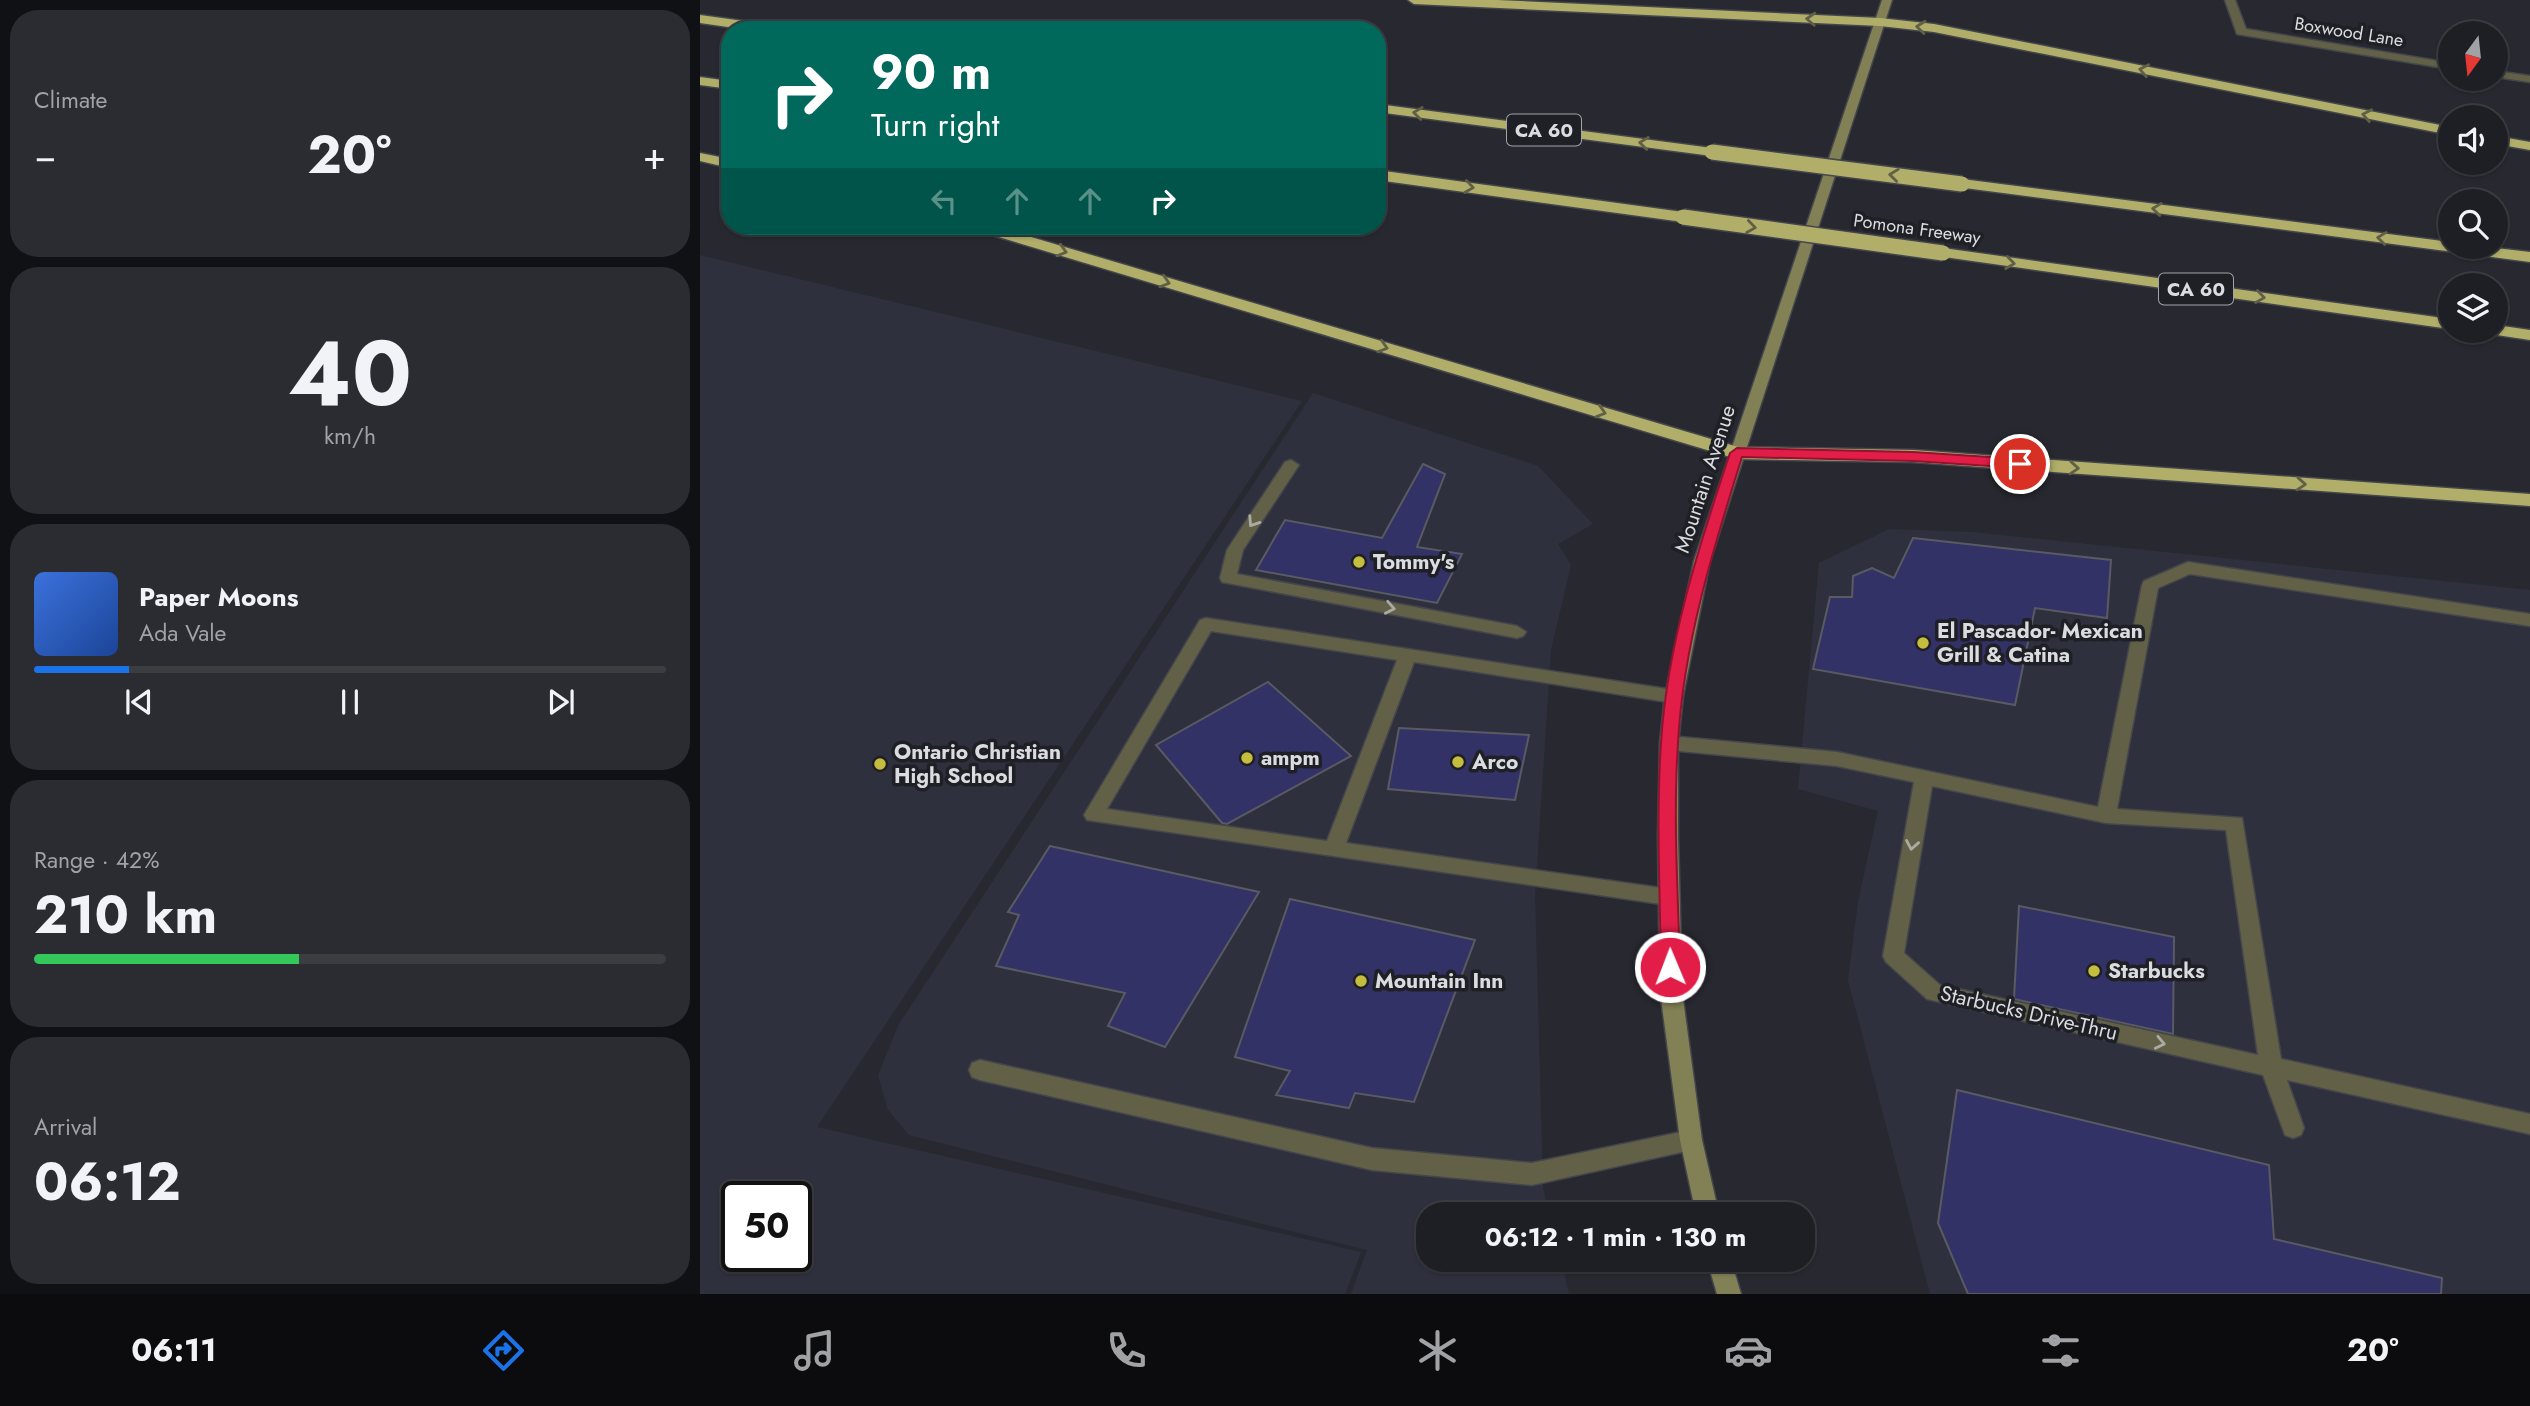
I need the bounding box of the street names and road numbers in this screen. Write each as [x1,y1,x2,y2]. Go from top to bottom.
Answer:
street label: Boxwood Lane [2293,11,2405,53]
road number: CA 60 [1507,114,1581,146]
street label: Pomona Freeway [1852,207,1982,251]
road number: CA 60 [2159,274,2233,304]
street label: Mountain Avenue [1667,401,1743,557]
street label: Starbucks Drive-Thru [1937,978,2121,1048]

